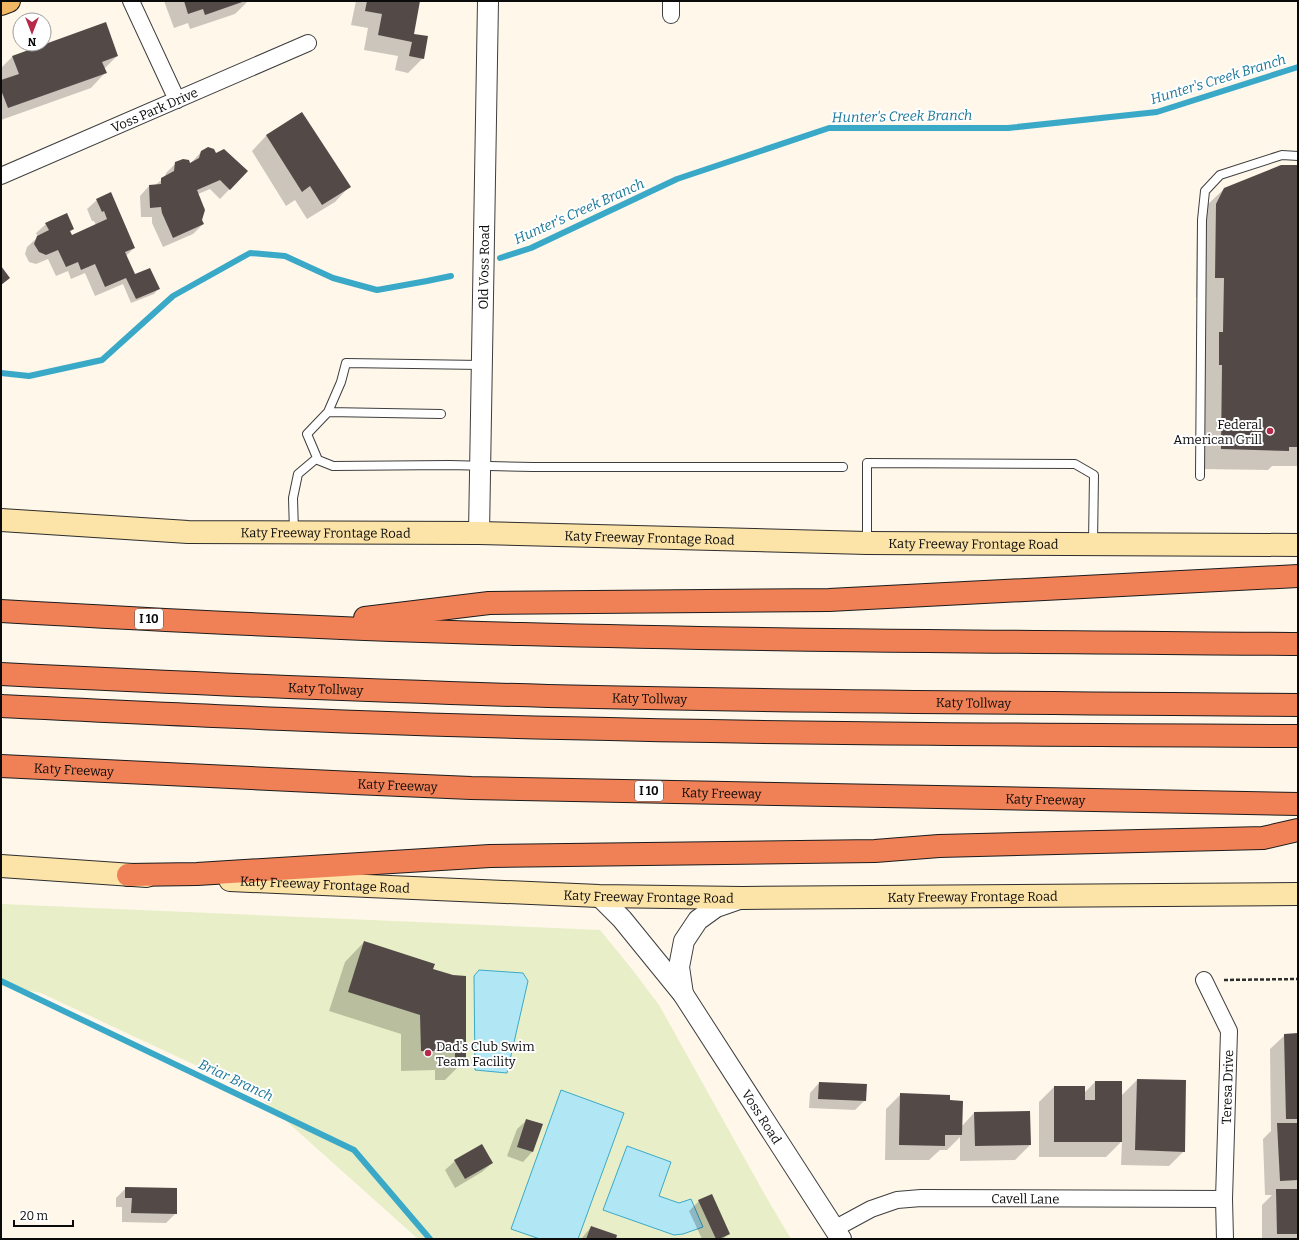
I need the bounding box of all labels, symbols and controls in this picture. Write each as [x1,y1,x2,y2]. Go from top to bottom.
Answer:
north arrow [12,12,52,52]
text: N [27,35,36,48]
water label: Hunter's Creek Branch [1148,51,1288,108]
street label: Voss Park Drive [109,85,200,135]
water label: Hunter's Creek Branch [832,107,972,126]
water label: Hunter's Creek Branch [512,175,647,248]
street label: Old Voss Road [476,224,492,310]
place label: Federal American Grill [1173,417,1262,447]
marker: Federal American Grill [1265,426,1275,436]
street label: Katy Freeway Frontage Road [240,525,411,541]
street label: Katy Freeway Frontage Road [564,528,735,548]
street label: Katy Freeway Frontage Road [888,536,1059,552]
road number: I 10 [135,609,163,629]
street label: Katy Tollway [288,680,364,698]
street label: Katy Tollway [612,690,687,707]
street label: Katy Tollway [936,695,1011,711]
street label: Katy Freeway [33,761,114,779]
street label: Katy Freeway [357,776,438,795]
road number: I 10 [635,781,663,801]
street label: Katy Freeway [681,785,762,802]
street label: Katy Freeway [1005,791,1086,808]
street label: Katy Freeway Frontage Road [240,873,411,896]
street label: Katy Freeway Frontage Road [563,887,734,906]
street label: Katy Freeway Frontage Road [887,889,1058,905]
place label: Dad's Club Swim Team Facility [436,1039,535,1069]
marker: Dad's Club Swim Team Facility [423,1048,433,1058]
street label: Teresa Drive [1219,1049,1236,1125]
water label: Briar Branch [196,1056,276,1105]
street label: Voss Road [739,1087,785,1147]
street label: Cavell Lane [991,1191,1060,1206]
scale bar [14,1202,73,1228]
text: 20 m [20,1209,49,1223]

